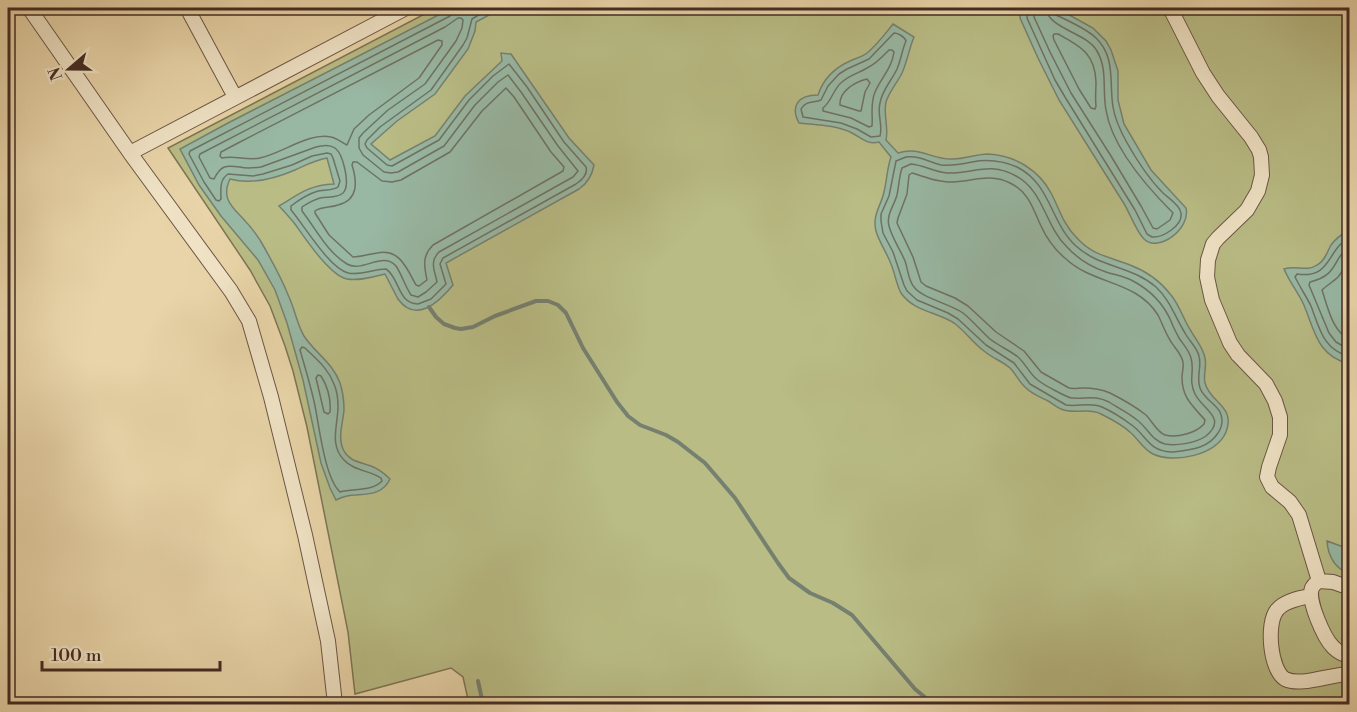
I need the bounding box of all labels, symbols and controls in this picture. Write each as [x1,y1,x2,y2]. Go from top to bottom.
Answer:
north arrow [39,39,99,99]
text: N [44,64,67,83]
scale bar [42,634,220,672]
text: 100 m [51,644,102,667]

